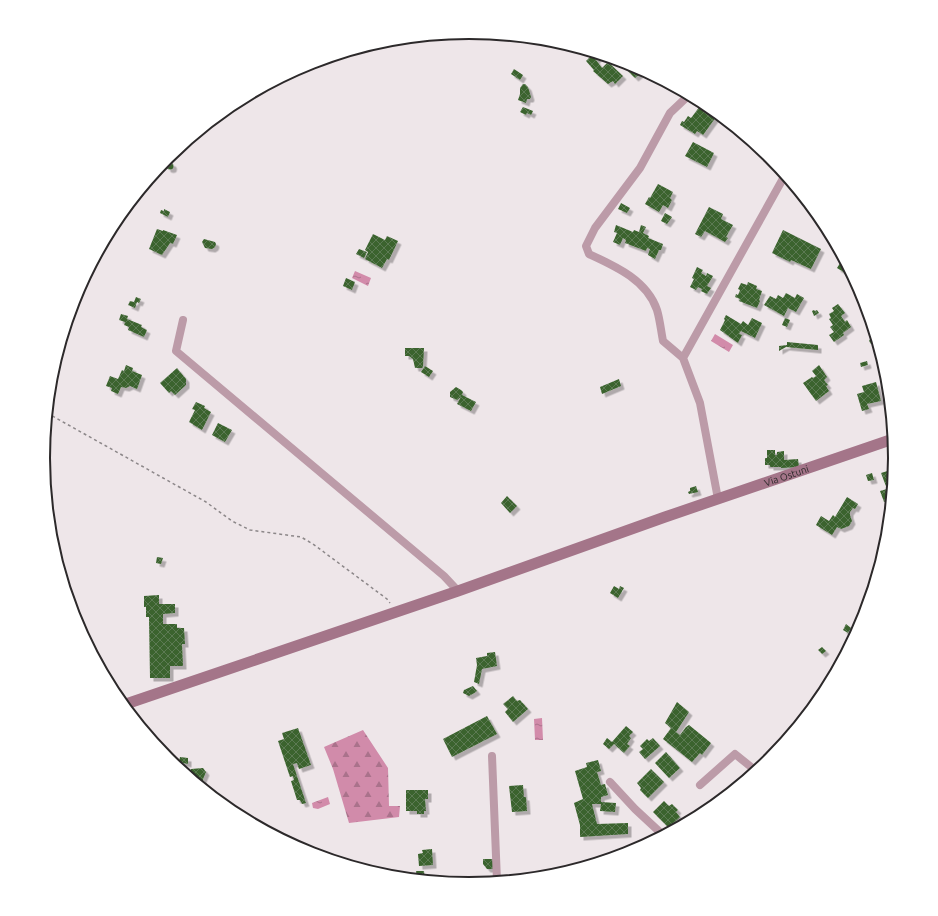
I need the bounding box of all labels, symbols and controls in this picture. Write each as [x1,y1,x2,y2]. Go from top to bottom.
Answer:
street label: Via Ostuni [763,463,810,488]

